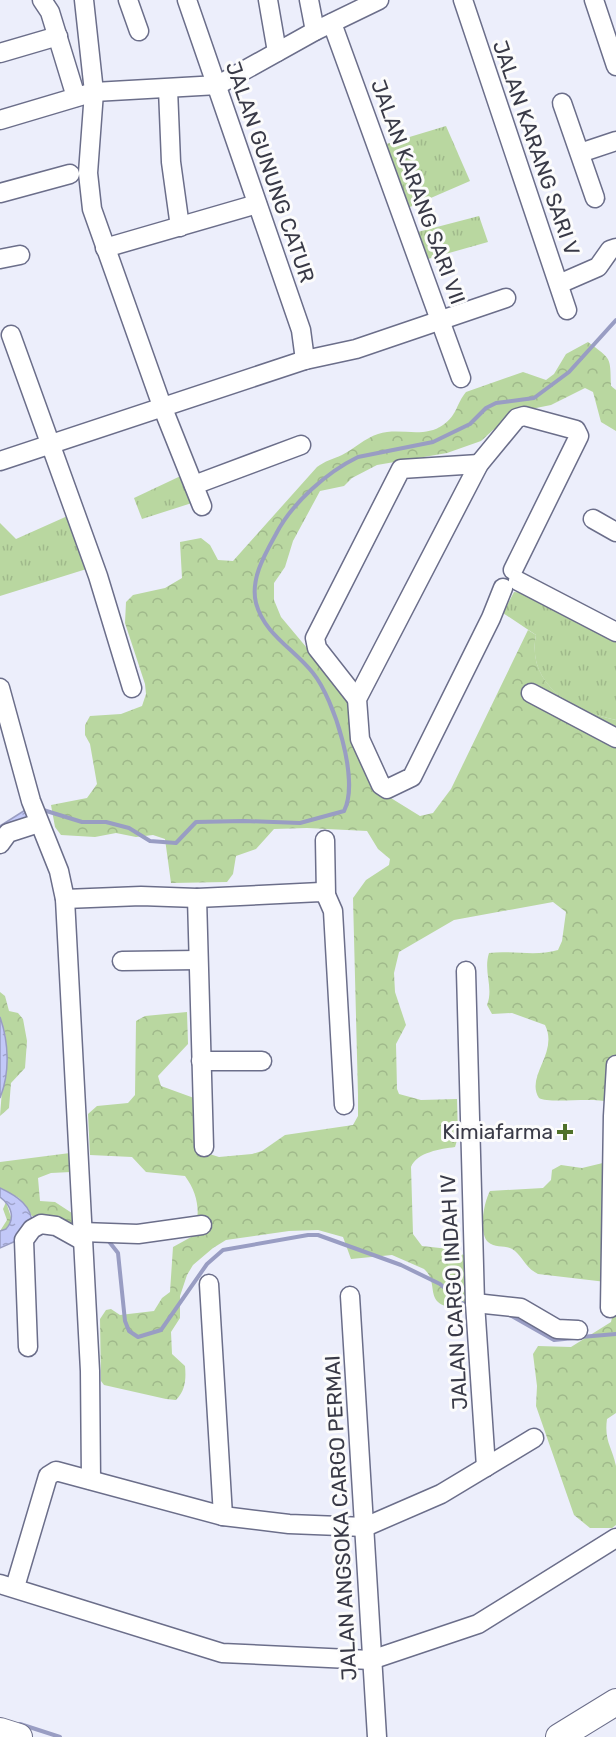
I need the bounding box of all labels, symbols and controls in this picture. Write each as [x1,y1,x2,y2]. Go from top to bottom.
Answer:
street label: JALAN KARANG SARI V [488,37,585,259]
street label: JALAN GUNUNG CATUR [221,58,320,286]
street label: JALAN KARANG SARI VII [366,76,471,308]
place label: Kimiafarma [442,1119,553,1144]
marker: Kimiafarma [558,1125,572,1139]
street label: JALAN CARGO INDAH IV [435,1173,472,1411]
street label: JALAN ANGSOKA CARGO PERMAI [320,1355,362,1681]

